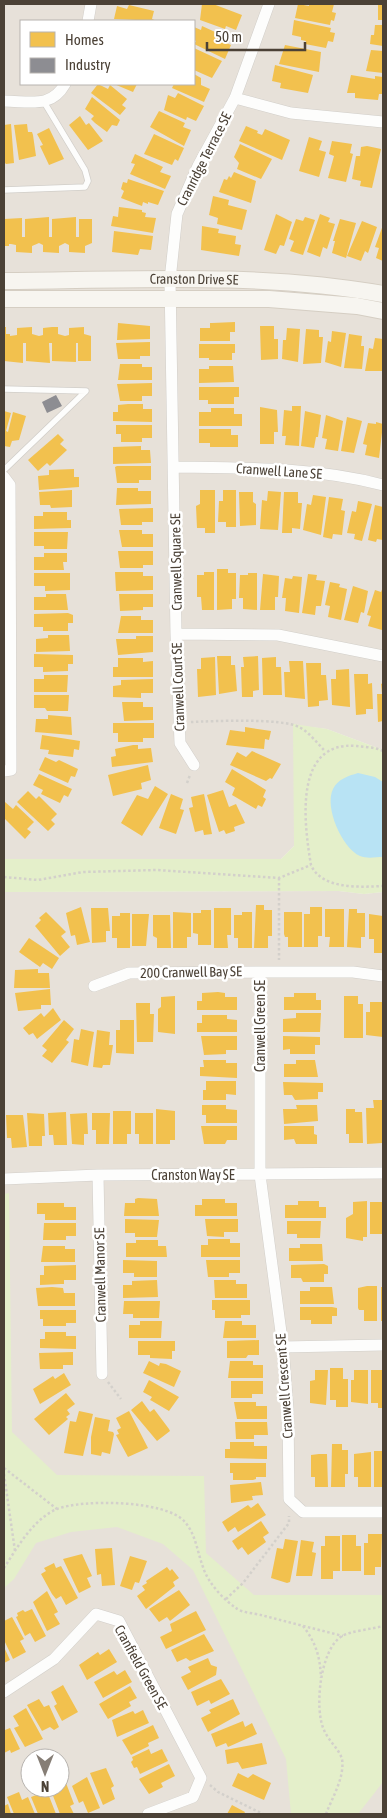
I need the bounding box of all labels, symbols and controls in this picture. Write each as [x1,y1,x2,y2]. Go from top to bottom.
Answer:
legend [20,20,195,85]
scale bar [207,20,304,52]
text: 50 m [215,28,242,45]
text: Homes [65,31,104,48]
text: Industry [65,56,111,73]
street label: Cranridge Terrace SE [174,109,235,208]
street label: Cranston Drive SE [150,271,239,288]
street label: Cranwell Lane SE [235,460,323,482]
street label: Cranwell Square SE [167,513,185,611]
street label: Cranwell Court SE [168,642,188,732]
street label: 200 Cranwell Bay SE [140,963,242,981]
street label: Cranwell Green SE [252,980,268,1072]
street label: Cranston Way SE [151,1167,235,1183]
street label: Cranwell Manor SE [91,1228,109,1322]
street label: Cranwell Crescent SE [272,1333,296,1439]
street label: Cranfield Green SE [111,1622,171,1712]
north arrow [20,1748,70,1798]
text: N [41,1778,49,1794]

